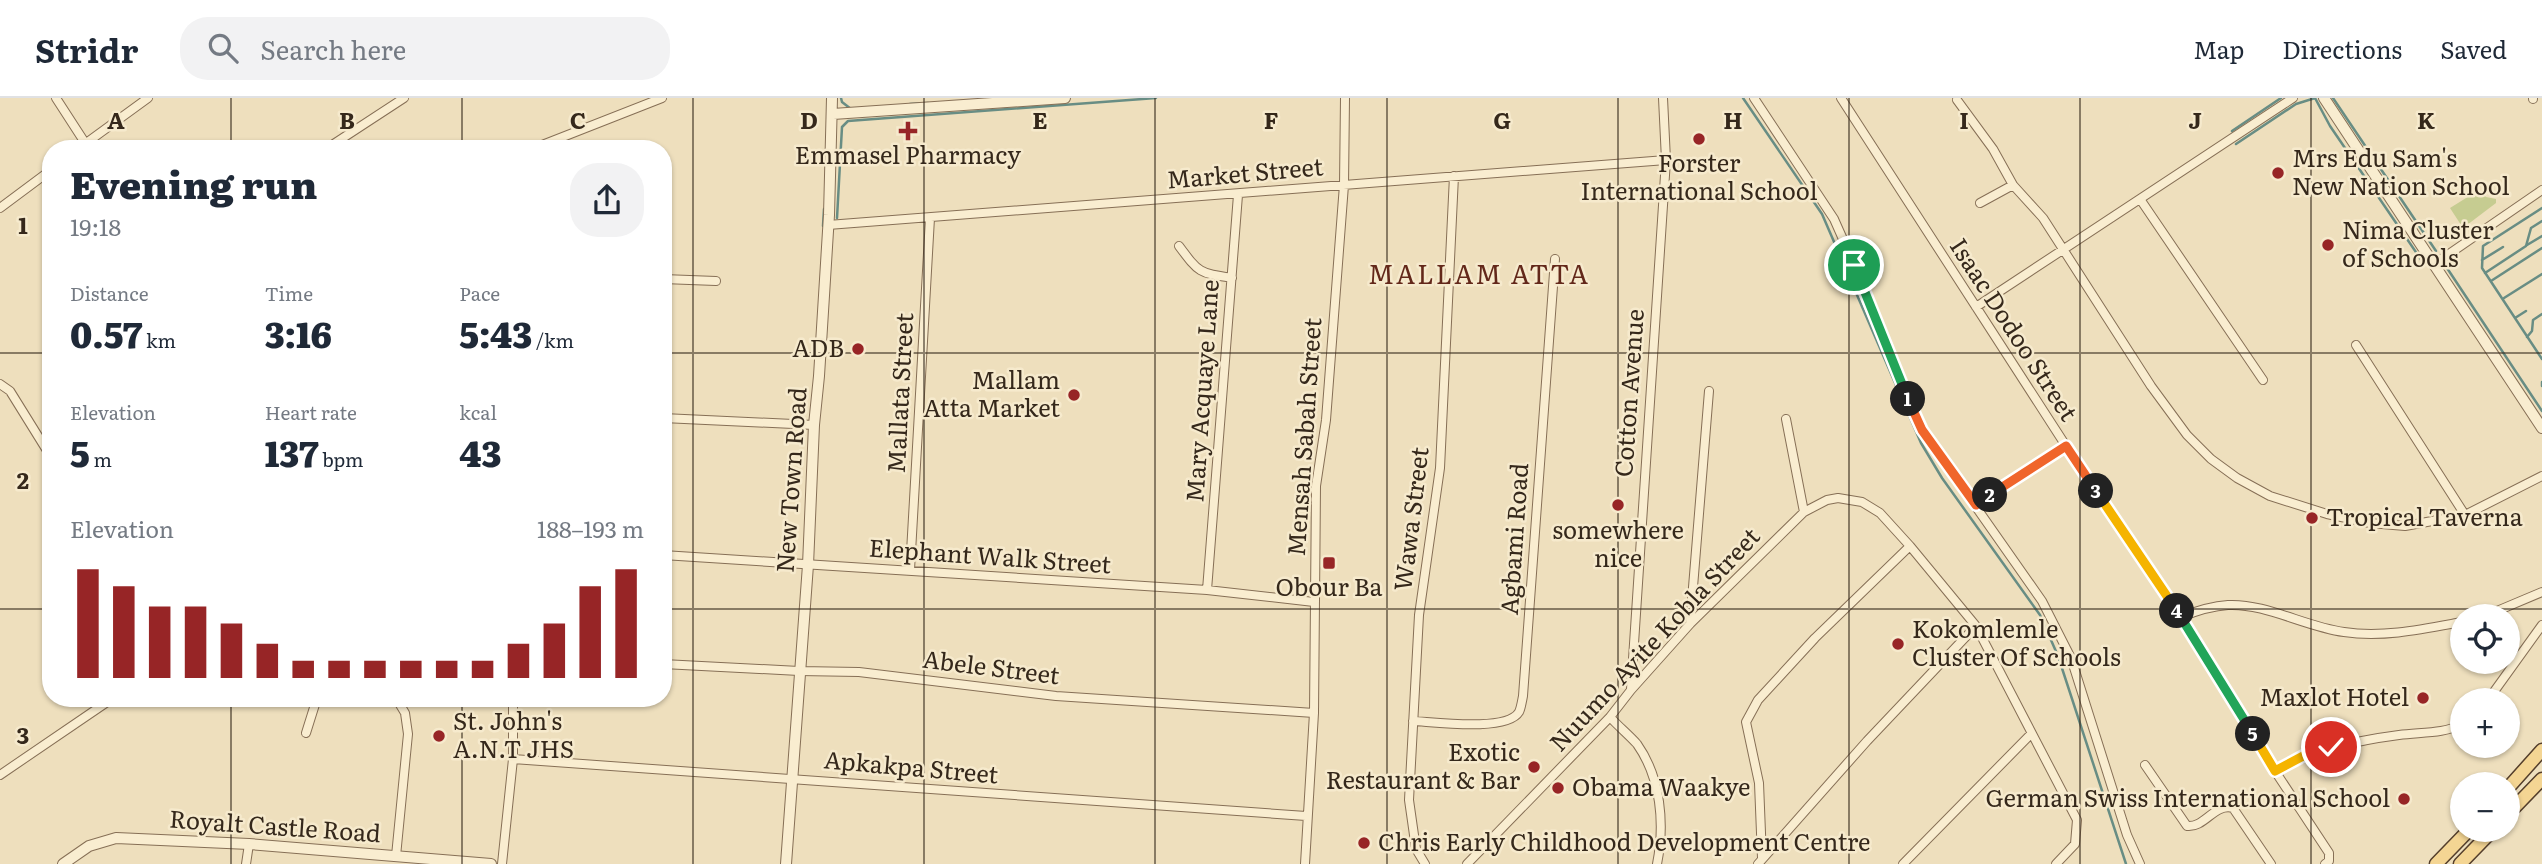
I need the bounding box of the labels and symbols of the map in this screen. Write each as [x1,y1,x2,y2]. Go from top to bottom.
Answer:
text: A [107,102,125,136]
text: B [339,102,355,136]
text: C [570,102,586,136]
text: D [800,102,818,136]
text: E [1032,102,1048,136]
text: F [1264,102,1279,136]
text: G [1493,102,1511,136]
text: H [1723,102,1743,136]
text: I [1959,102,1969,136]
text: J [2188,102,2202,136]
text: K [2417,102,2435,136]
marker: Emmasel Pharmacy [900,123,916,139]
marker: Forster International School [1691,131,1707,147]
place label: Emmasel Pharmacy [795,136,1021,171]
place label: Mrs Edu Sam's New Nation School [2292,139,2509,202]
place label: Forster International School [1580,144,1818,207]
street label: Market Street [1165,147,1325,196]
marker: Mrs Edu Sam's New Nation School [2270,165,2286,181]
text: 1 [18,207,28,241]
place label: Nima Cluster of Schools [2342,211,2494,274]
street label: Isaac Dodoo Street [1943,230,2088,427]
pin [1824,235,1884,295]
marker: Nima Cluster of Schools [2320,237,2336,253]
district label: MALLAM ATTA [1368,253,1590,292]
street label: Mary Acquaye Lane [1175,278,1226,503]
street label: Cotton Avenue [1604,308,1651,478]
street label: Mallata Street [877,311,920,474]
street label: Mensah Sabah Street [1277,316,1328,557]
place label: ADB [792,329,844,364]
marker: ADB [850,341,866,357]
place label: Mallam Atta Market [923,361,1060,424]
pin: 1 [1890,382,1926,416]
street label: New Town Road [766,386,813,574]
marker: Mallam Atta Market [1066,387,1082,403]
street label: Wawa Street [1383,444,1436,593]
street label: Agbami Road [1490,461,1535,616]
text: 2 [17,462,29,496]
pin: 3 [2078,474,2114,508]
pin: 2 [1972,478,2008,512]
marker: somewhere nice [1610,497,1626,513]
place label: Tropical Taverna [2326,498,2523,533]
marker: Tropical Taverna [2304,510,2320,526]
place label: somewhere nice [1552,511,1684,574]
street label: Nuumo Ayite Kobla Street [1540,518,1767,758]
street label: Elephant Walk Street [868,529,1113,580]
marker: Obour Ba [1321,555,1337,571]
place label: Obour Ba [1276,568,1383,603]
pin: 4 [2160,594,2194,628]
place label: Kokomlemle Cluster Of Schools [1912,610,2121,673]
marker: Kokomlemle Cluster Of Schools [1890,636,1906,652]
street label: Abele Street [921,640,1062,691]
place label: Maxlot Hotel [2260,678,2409,713]
marker: Maxlot Hotel [2415,690,2431,706]
place label: St. John's A.N.T JHS [453,702,574,765]
pin: 5 [2236,716,2270,752]
text: 3 [17,717,29,751]
pin [2301,717,2361,777]
marker: St. John's A.N.T JHS [431,728,447,744]
place label: Exotic Restaurant & Bar [1326,733,1521,796]
street label: Apkakpa Street [823,740,1000,791]
marker: Exotic Restaurant & Bar [1526,759,1542,775]
place label: Obama Waakye [1572,768,1750,803]
place label: German Swiss International School [1985,779,2390,814]
marker: Obama Waakye [1550,780,1566,796]
marker: German Swiss International School [2396,791,2412,807]
street label: Royalt Castle Road [168,800,382,849]
place label: Chris Early Childhood Development Centre [1378,823,1870,858]
marker: Chris Early Childhood Development Centre [1356,835,1372,851]

